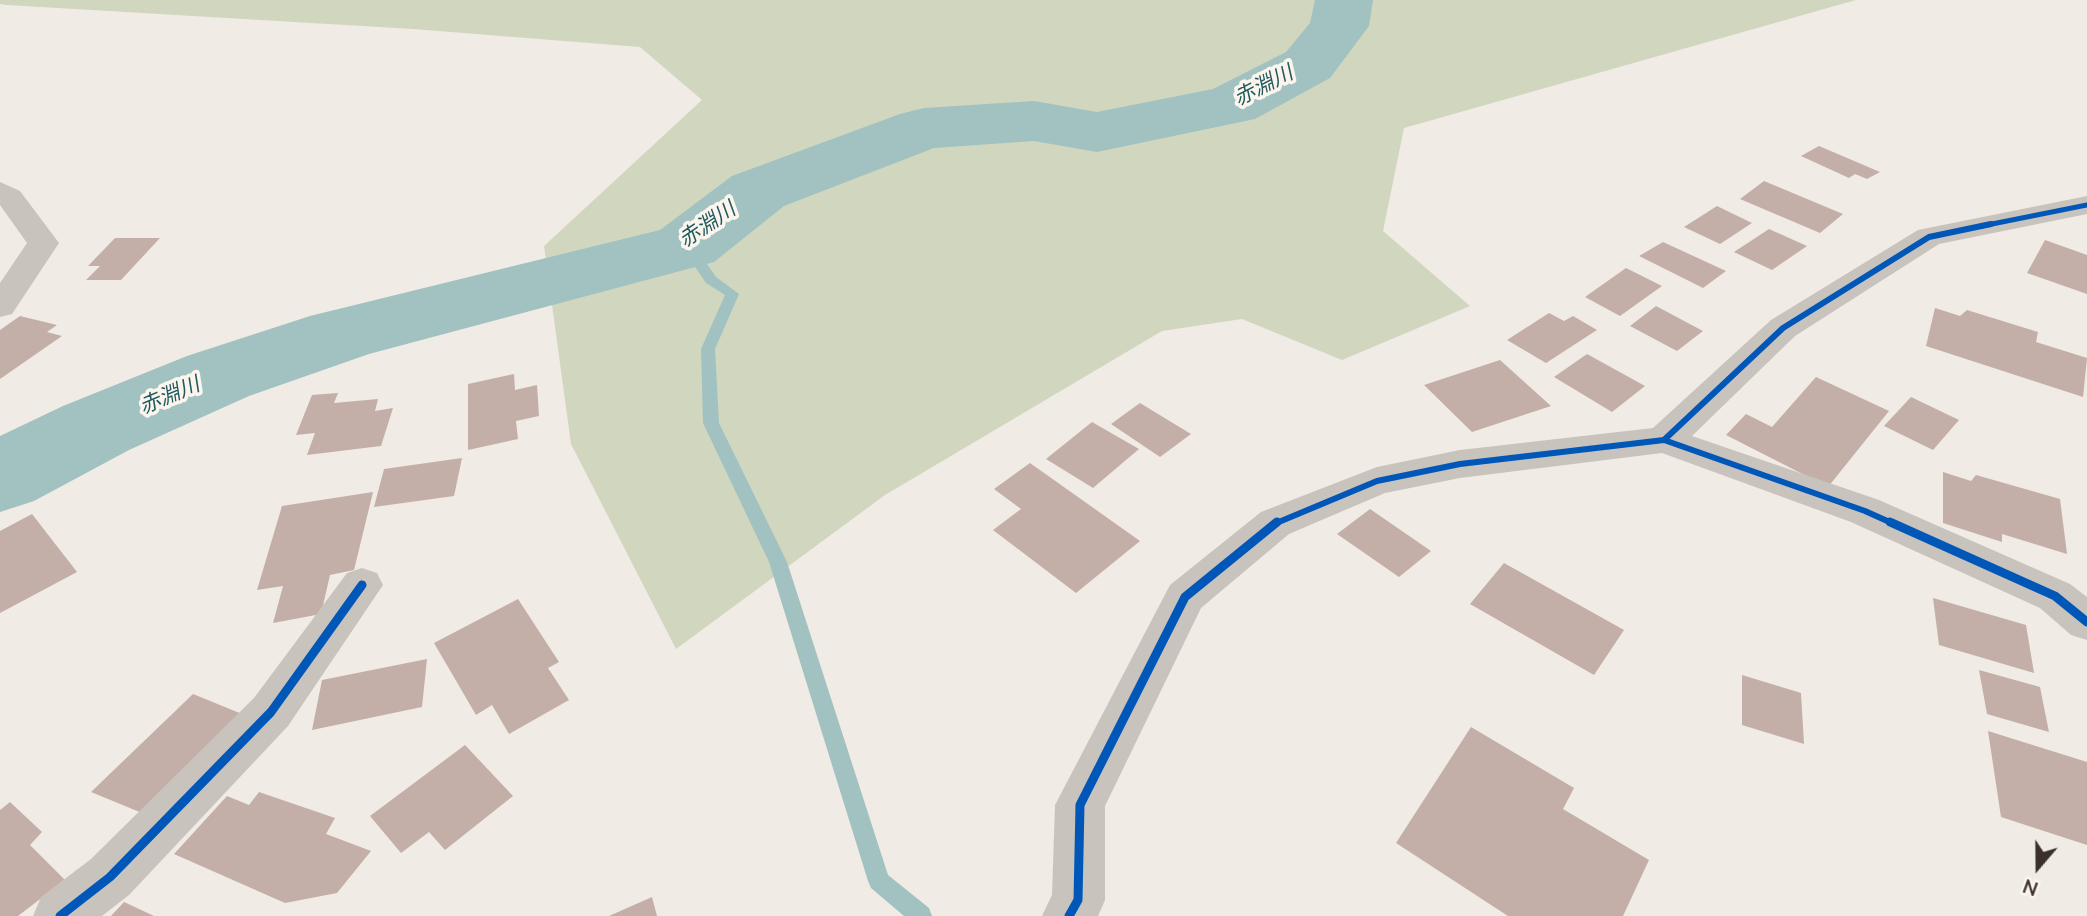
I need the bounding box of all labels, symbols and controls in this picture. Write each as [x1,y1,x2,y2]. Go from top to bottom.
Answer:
water label: 赤淵川 [1230,61,1298,113]
water label: 赤淵川 [675,198,741,254]
water label: 赤淵川 [136,373,204,421]
north arrow [2003,832,2073,902]
text: N [2020,872,2042,901]

